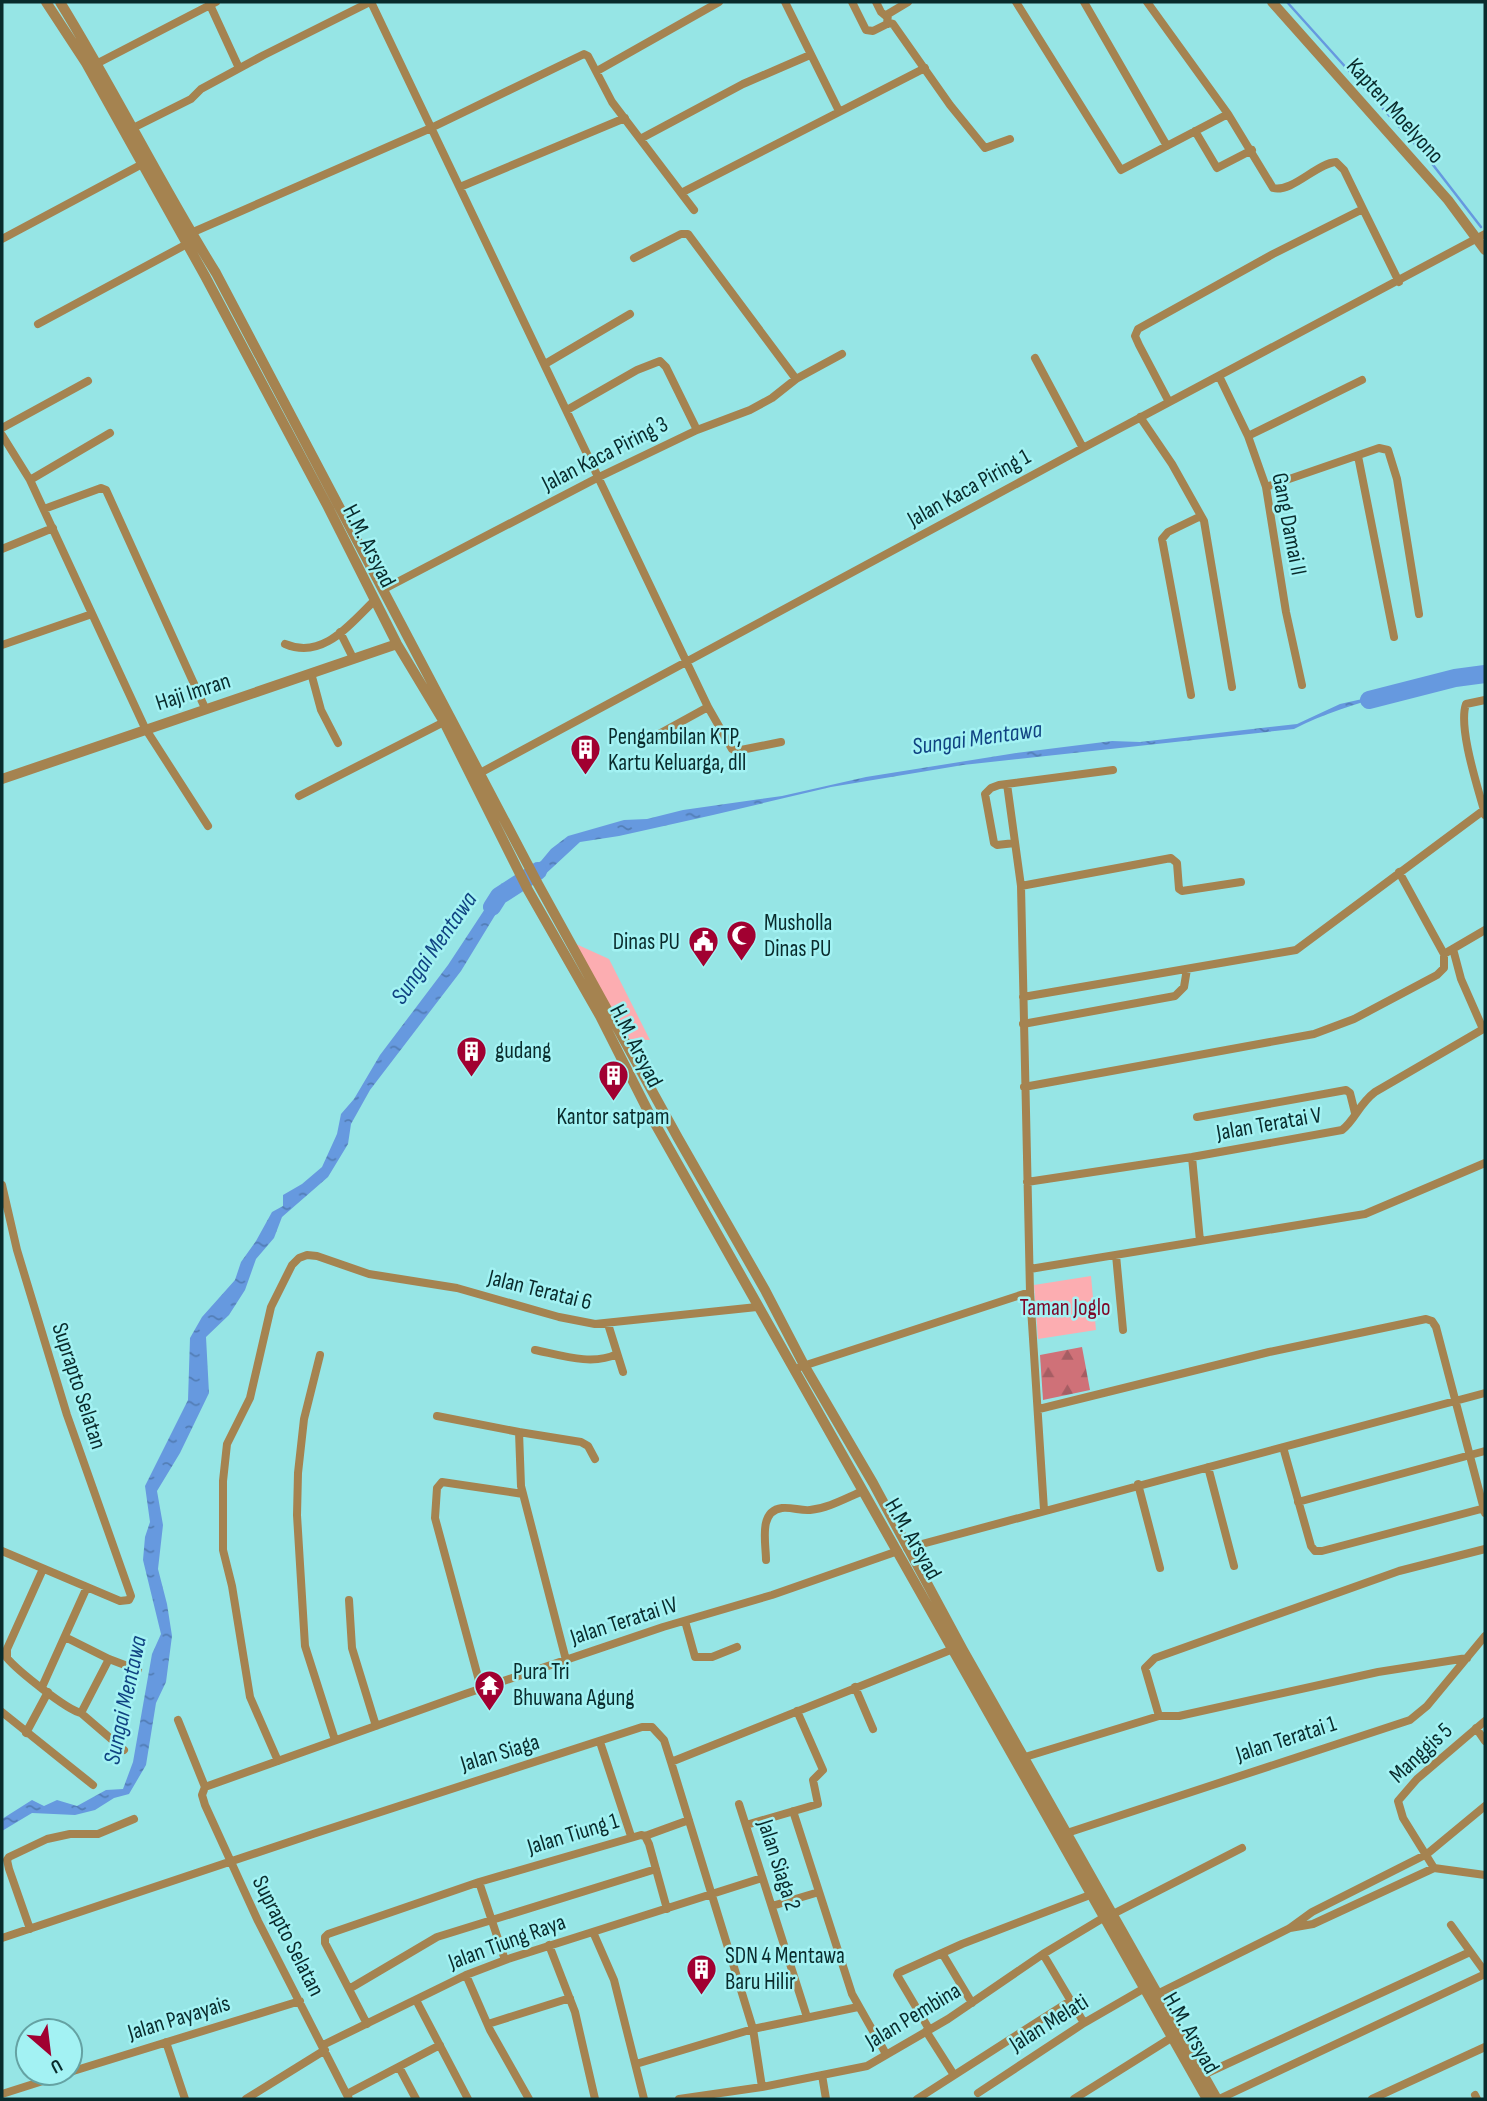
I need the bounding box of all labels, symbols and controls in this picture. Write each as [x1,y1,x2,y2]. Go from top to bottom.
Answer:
street label: Kapten Moelyono [1340,52,1450,170]
street label: Jalan Kaca Piring 3 [536,410,673,498]
street label: Jalan Kaca Piring 1 [902,443,1035,534]
street label: Gang Damai II [1265,470,1313,578]
street label: H.M. Arsyad [336,500,402,592]
street label: Haji Imran [152,667,234,717]
water label: Sungai Mentawa [910,715,1044,761]
place label: Pengambilan KTP, Kartu Keluarga, dll [608,723,746,777]
building icon: Pengambilan KTP, Kartu Keluarga, dll [568,733,602,777]
water label: Sungai Mentawa [385,886,484,1010]
place label: Musholla Dinas PU [764,909,832,963]
mosque icon: Musholla Dinas PU [724,919,758,963]
public building icon: Dinas PU [686,925,720,969]
place label: Dinas PU [613,928,680,956]
street label: H.M. Arsyad [603,1000,669,1092]
building icon: gudang [455,1034,489,1078]
place label: gudang [495,1037,551,1065]
building icon: Kantor satpam [596,1059,630,1103]
street label: Jalan Teratai V [1213,1101,1324,1147]
place label: Kantor satpam [557,1103,669,1131]
street label: Jalan Teratai 6 [484,1263,595,1316]
park label: Taman Joglo [1020,1294,1111,1322]
street label: Suprapto Selatan [45,1319,113,1453]
street label: H.M. Arsyad [879,1493,947,1585]
street label: Jalan Teratai IV [566,1590,682,1652]
water label: Sungai Mentawa [97,1633,153,1767]
place label: Pura Tri Bhuwana Agung [513,1658,635,1712]
temple icon: Pura Tri Bhuwana Agung [473,1668,507,1712]
street label: Jalan Teratai 1 [1231,1710,1340,1769]
street label: Manggis 5 [1384,1717,1458,1789]
street label: Jalan Siaga [456,1728,543,1779]
street label: Jalan Tiung 1 [523,1807,622,1861]
street label: Jalan Siaga 2 [751,1815,807,1914]
street label: Suprapto Selatan [246,1871,330,2001]
street label: Jalan Tiung Raya [444,1908,569,1976]
place label: SDN 4 Mentawa Baru Hilir [725,1942,845,1996]
building icon: SDN 4 Mentawa Baru Hilir [685,1952,719,1996]
street label: Jalan Pembina [859,1977,966,2056]
street label: H.M. Arsyad [1157,1987,1225,2079]
street label: Jalan Melati [1004,1988,1094,2059]
street label: Jalan Payayais [124,1989,234,2047]
north arrow [14,2017,84,2087]
text: U [47,2053,66,2078]

